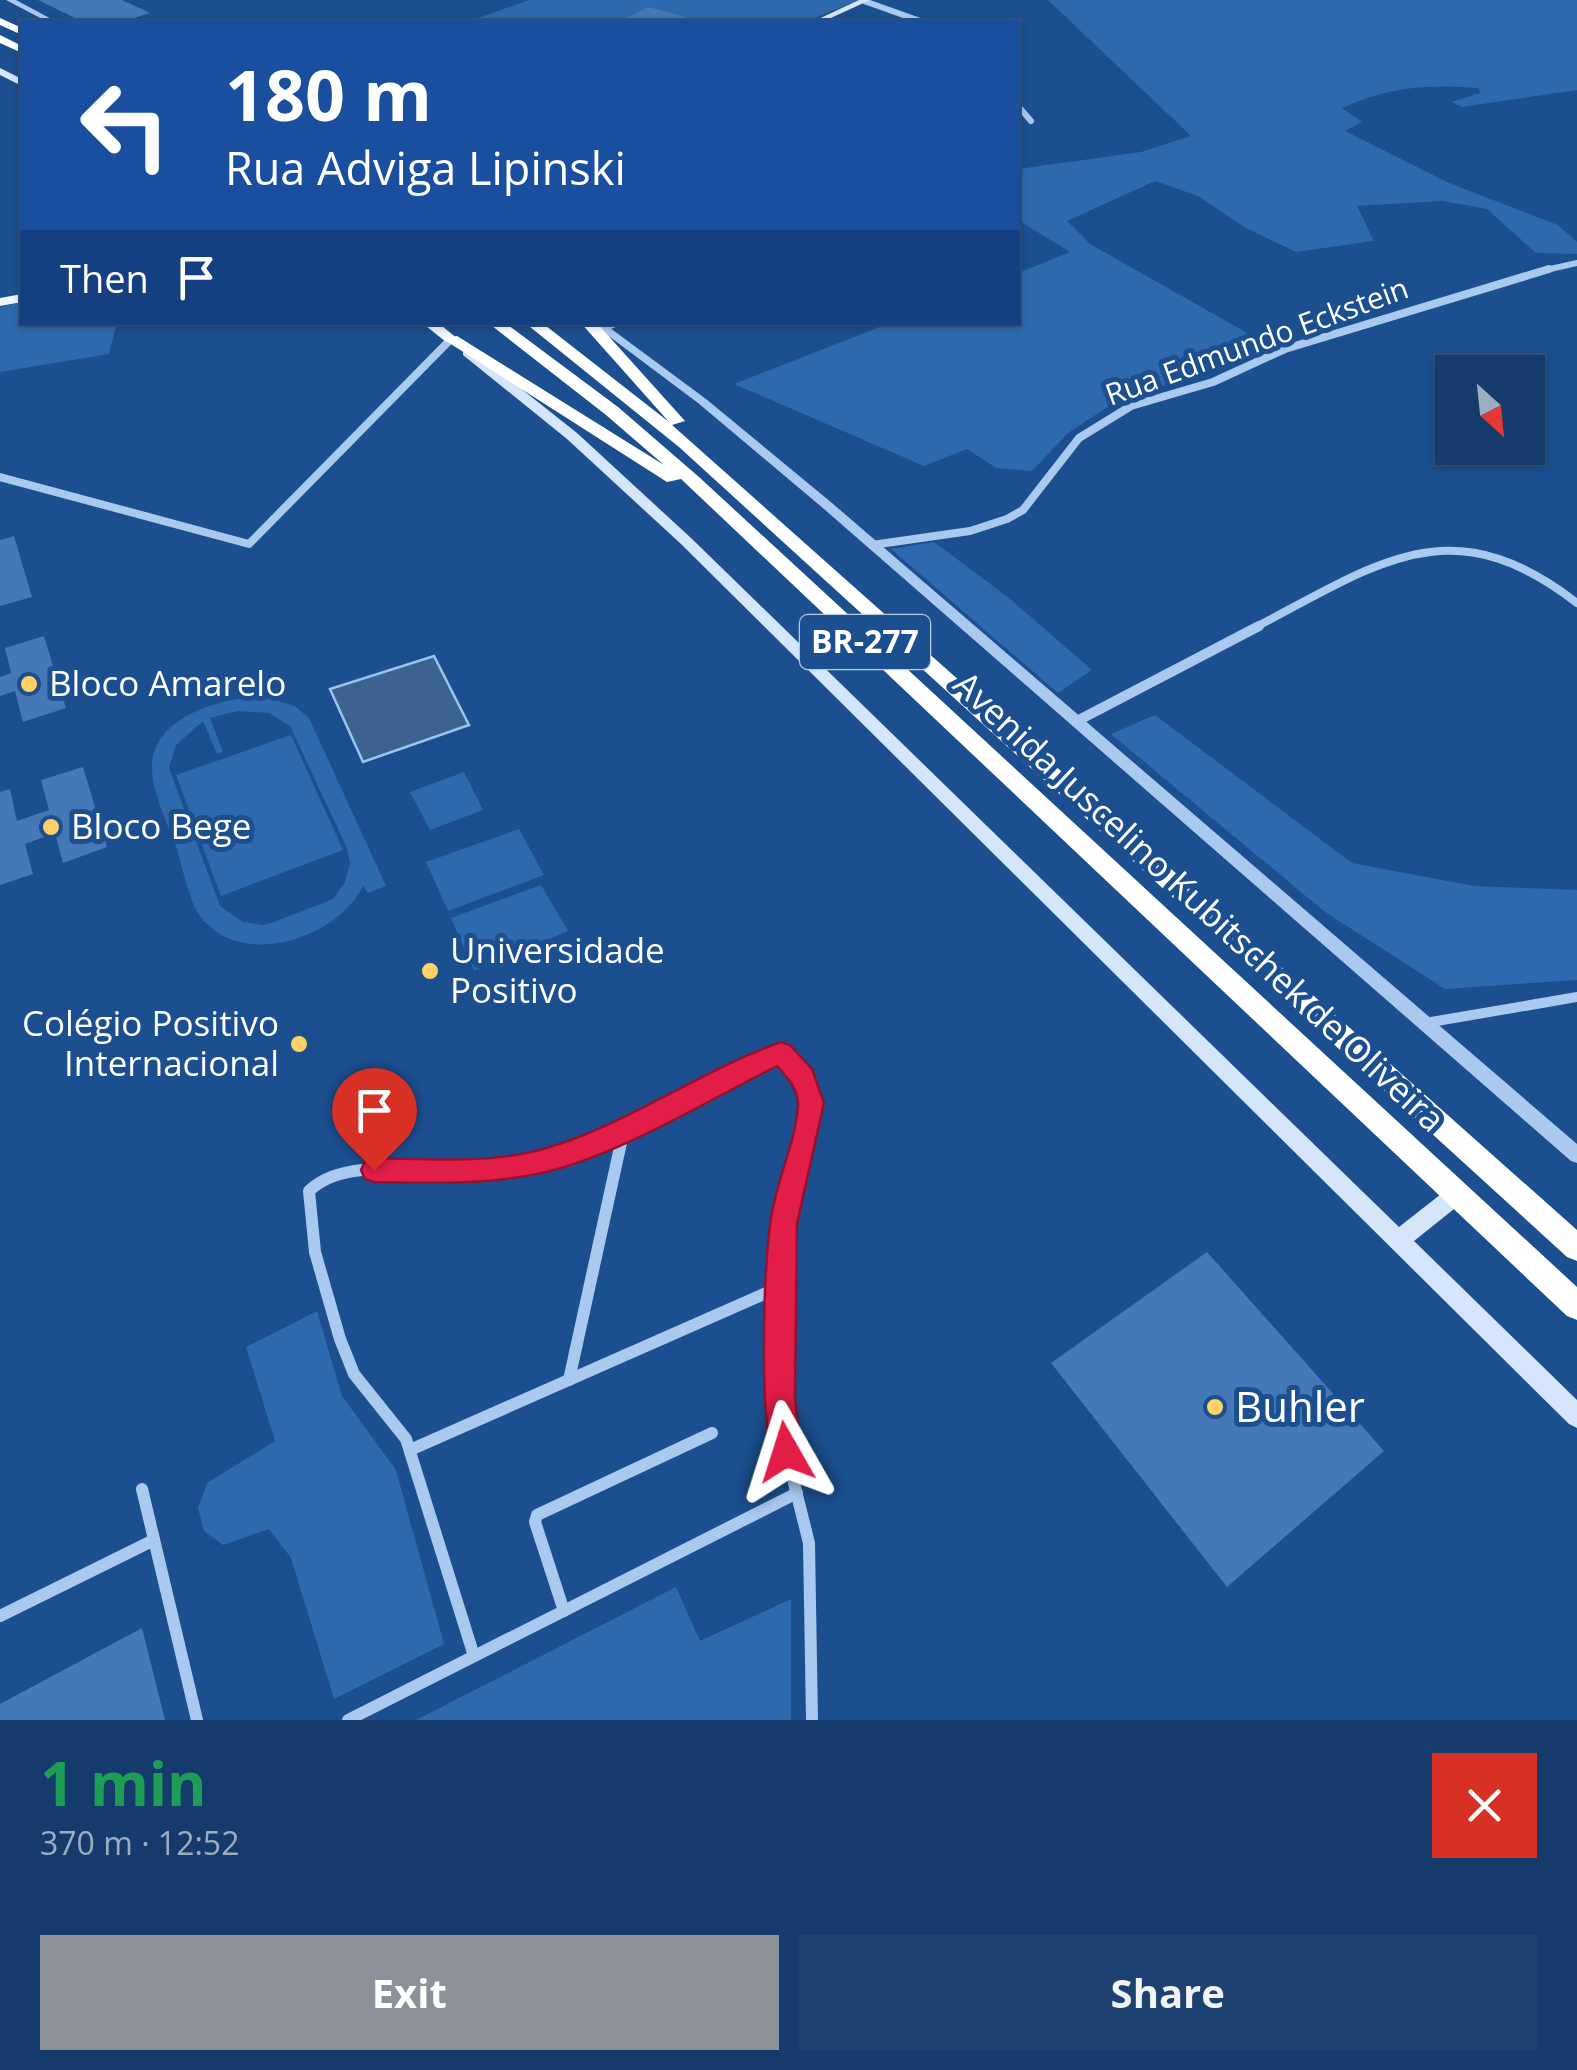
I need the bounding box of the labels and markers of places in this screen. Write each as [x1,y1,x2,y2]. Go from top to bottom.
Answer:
place label: Bloco Amarelo [49,659,286,706]
marker: Bloco Amarelo [18,673,40,695]
place label: Bloco Bege [71,802,251,849]
marker: Bloco Bege [40,816,62,838]
place label: Universidade Positivo [450,926,665,1013]
marker: Universidade Positivo [419,960,441,982]
place label: Colégio Positivo Internacional [22,999,279,1086]
marker: Colégio Positivo Internacional [288,1033,310,1055]
pin [332,1068,417,1171]
place label: Buhler [1235,1377,1365,1434]
marker: Buhler [1204,1396,1226,1418]

